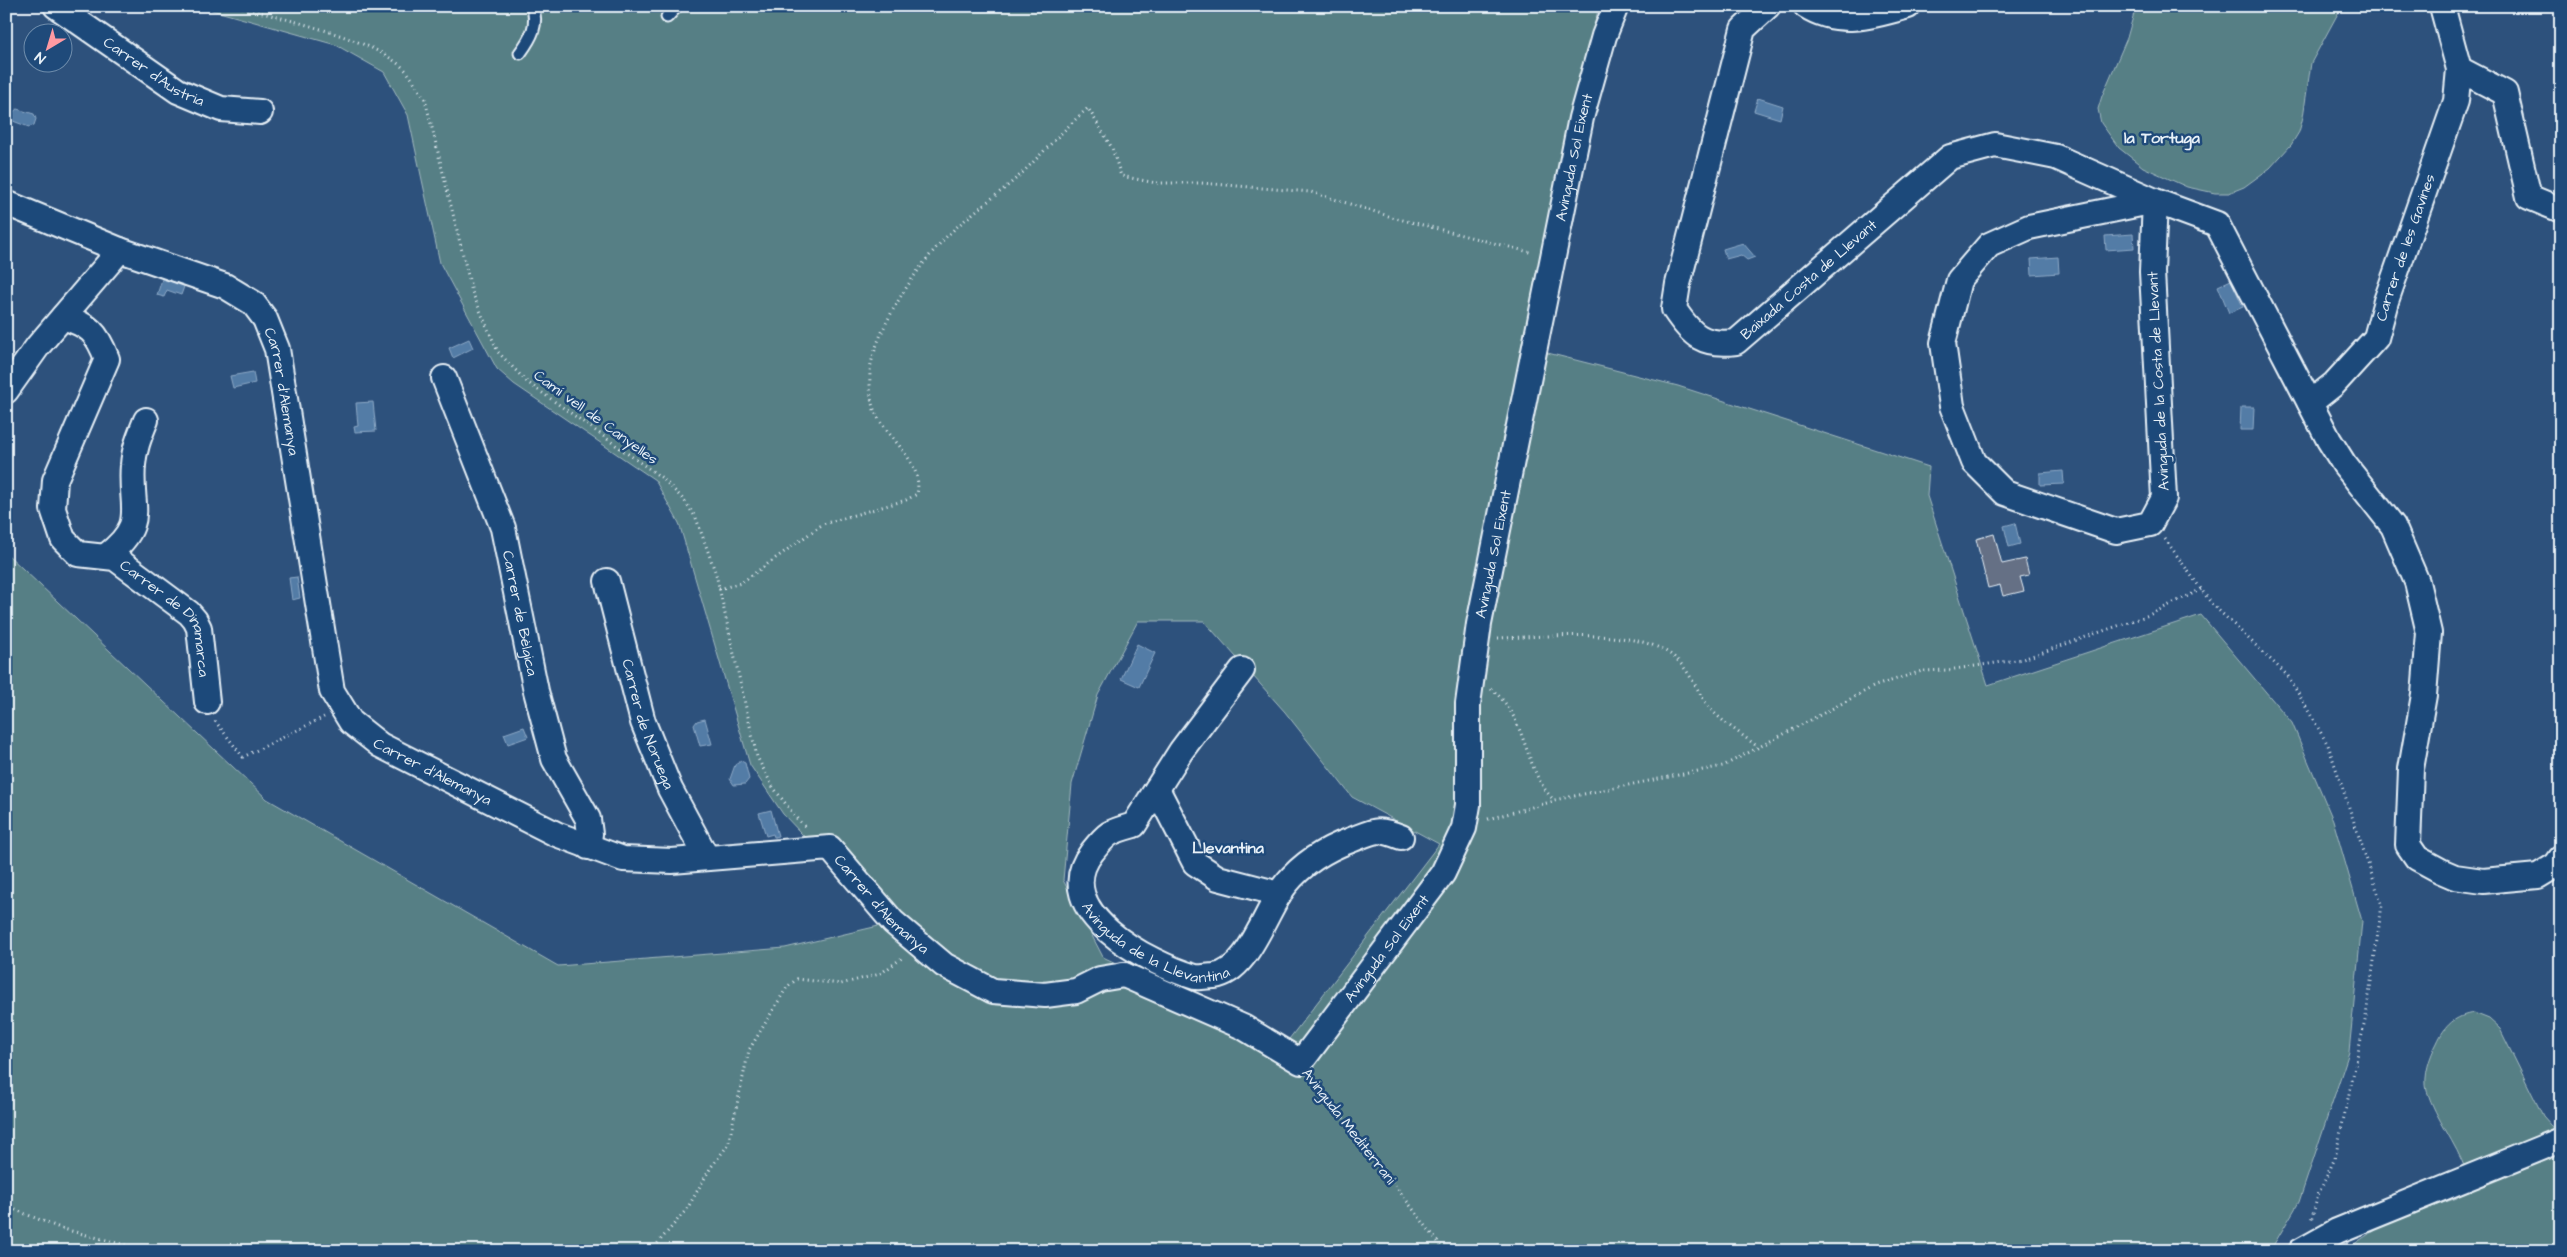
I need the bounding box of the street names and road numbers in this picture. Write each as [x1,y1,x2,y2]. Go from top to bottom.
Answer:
street label: Carrer d'Austria [99,32,208,112]
street label: Avinguda Sol Eixent [1550,91,1598,223]
street label: Carrer de les Gavines [2371,171,2441,324]
street label: Baixada Costa de Llevant [1736,215,1882,345]
street label: Avinguda de la Costa de Llevant [2142,271,2176,491]
street label: Carrer d'Alemanya [258,324,304,457]
street label: Camí vell de Canyelles [529,365,663,471]
street label: Avinguda Sol Eixent [1470,488,1517,620]
street label: Carrer de Bèlgica [497,549,543,678]
street label: Carrer de Dinamarca [115,555,214,678]
street label: Carrer de Noruega [616,657,679,793]
street label: Carrer d'Alemanya [368,733,495,811]
street label: Carrer d'Alemanya [829,850,934,959]
street label: Avinguda Sol Eixent [1339,890,1434,1007]
street label: Avinguda de la Llevantina [1076,898,1234,989]
street label: Avinguda Mediterrani [1296,1064,1401,1190]

